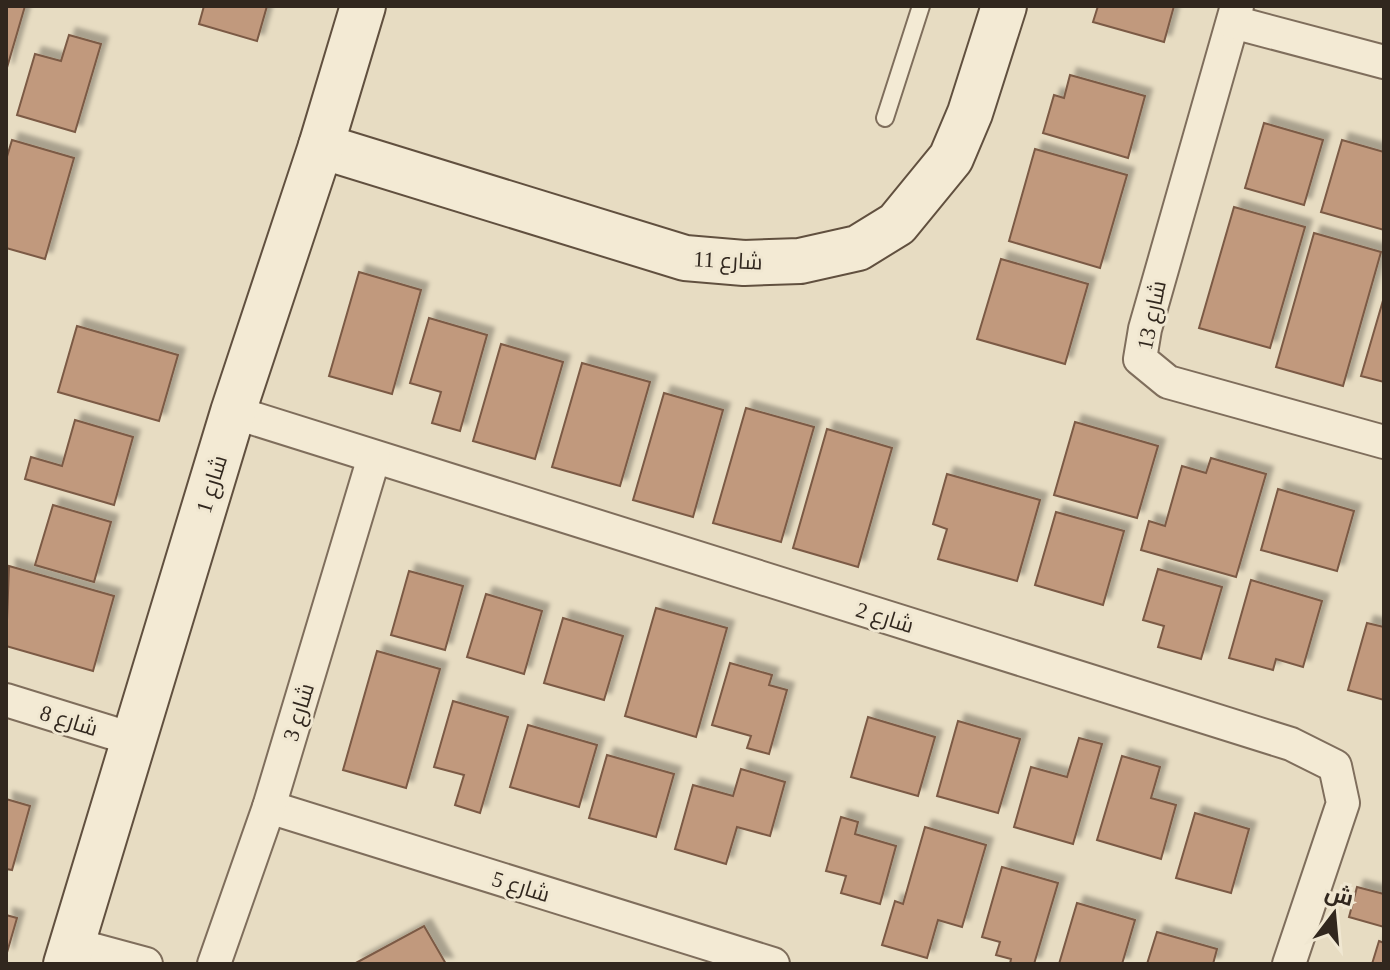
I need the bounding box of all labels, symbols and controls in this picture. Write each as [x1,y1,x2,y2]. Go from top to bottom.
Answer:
street label: شارع 11 [693,246,763,277]
street label: شارع 13 [1132,278,1173,352]
street label: شارع 1 [191,452,234,517]
street label: شارع 2 [852,597,917,640]
street label: شارع 3 [278,680,321,745]
street label: شارع 8 [36,700,101,743]
street label: شارع 5 [488,866,553,909]
north arrow [1294,874,1374,954]
text: ش [1322,879,1356,912]

